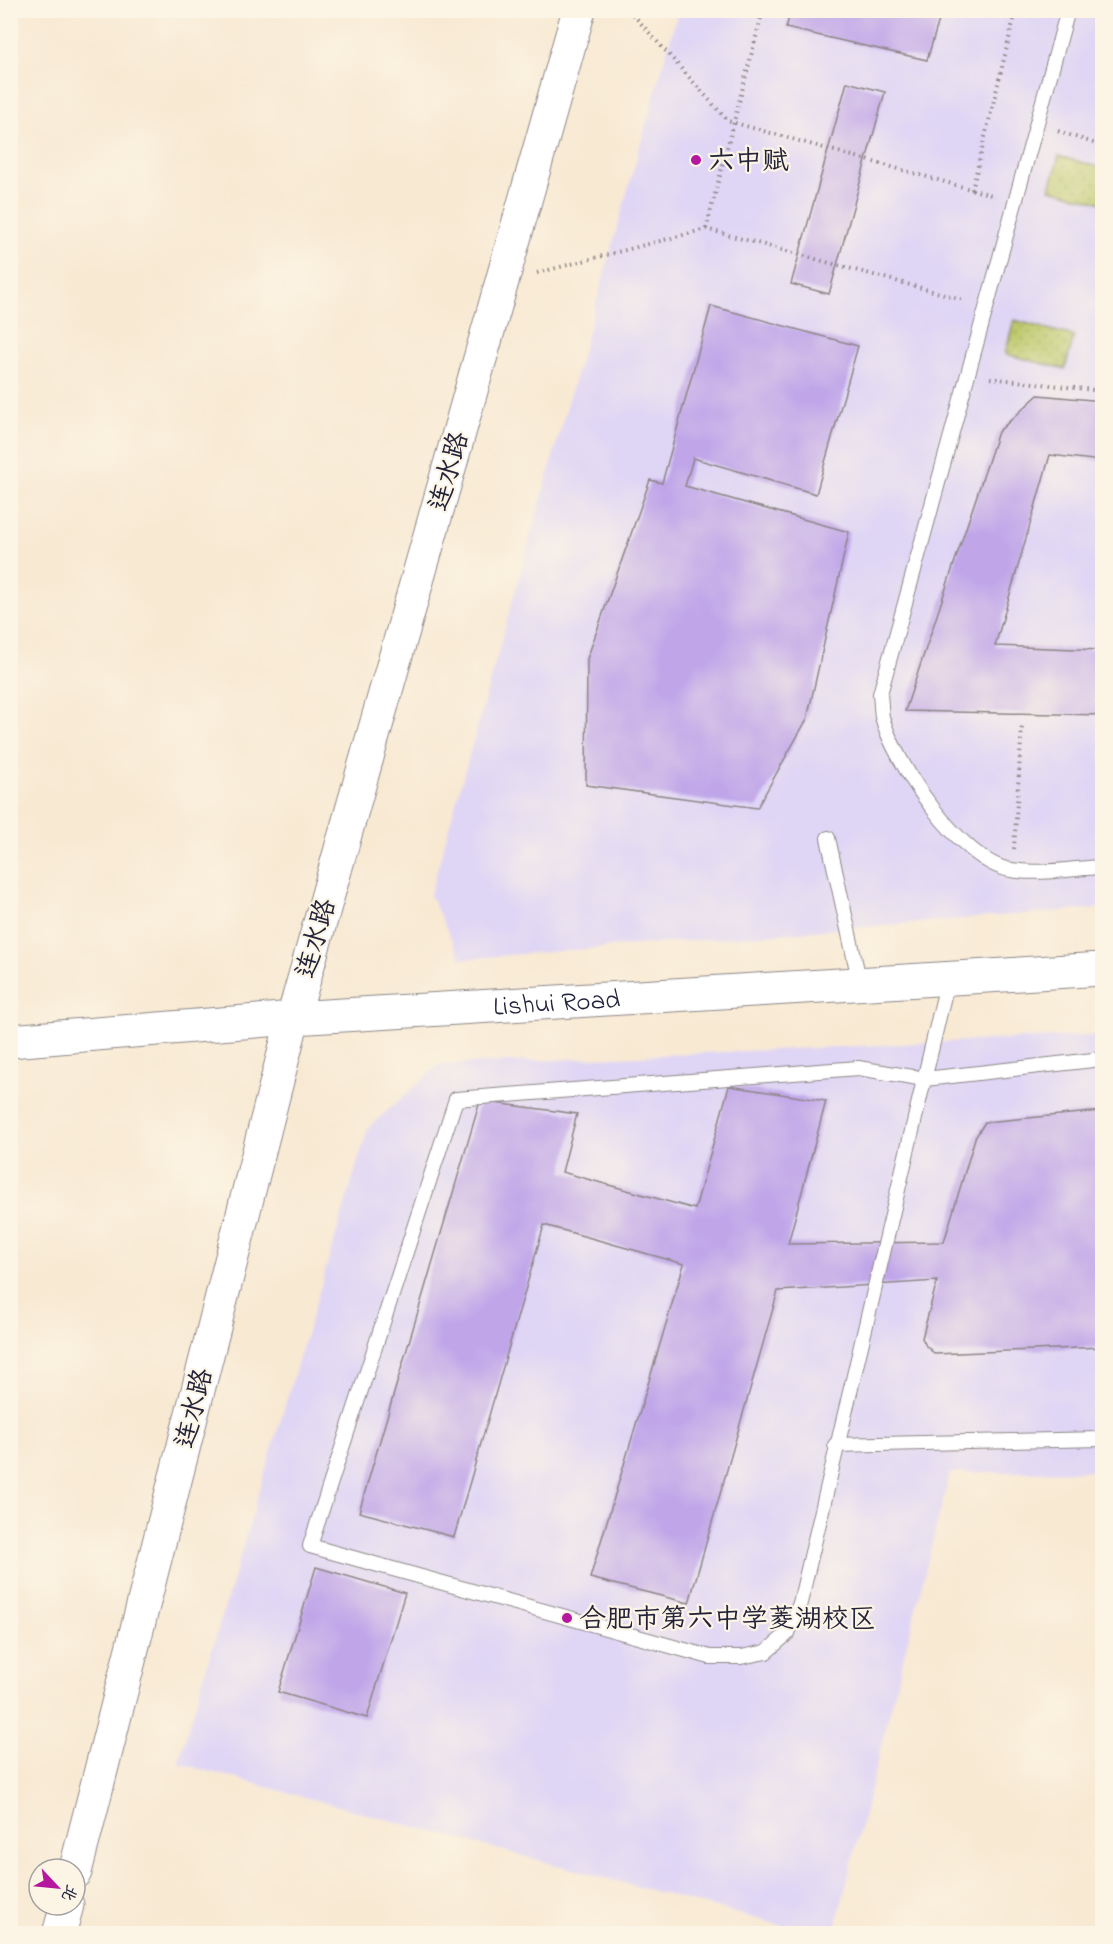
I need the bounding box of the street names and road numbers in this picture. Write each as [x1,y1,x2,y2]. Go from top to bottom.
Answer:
street label: 连水路 [420,427,480,516]
street label: 连水路 [287,894,347,983]
street label: Lishui Road [492,981,621,1028]
street label: 连水路 [167,1365,224,1453]

